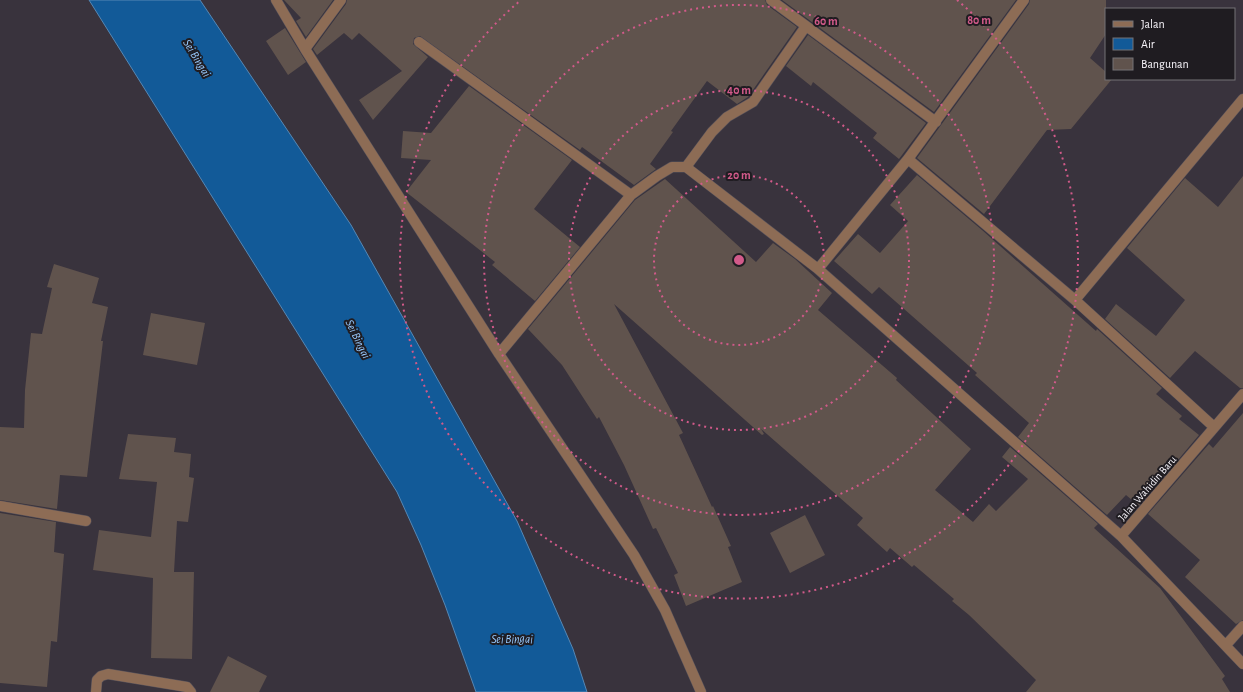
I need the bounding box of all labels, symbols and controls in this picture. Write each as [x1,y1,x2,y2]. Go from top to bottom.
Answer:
legend [1105,8,1235,80]
text: 80 m [967,14,991,26]
text: 60 m [814,15,838,27]
text: Jalan [1141,18,1165,30]
water label: Sei Bingai [181,37,213,79]
text: Air [1141,38,1155,50]
text: Bangunan [1141,58,1189,70]
text: 40 m [727,84,751,96]
text: 20 m [727,169,751,181]
centre of rings [732,253,746,267]
water label: Sei Bingai [343,318,373,361]
street label: Jalan Wahidin Baru [1116,453,1179,523]
water label: Sei Bingai [491,633,533,645]

